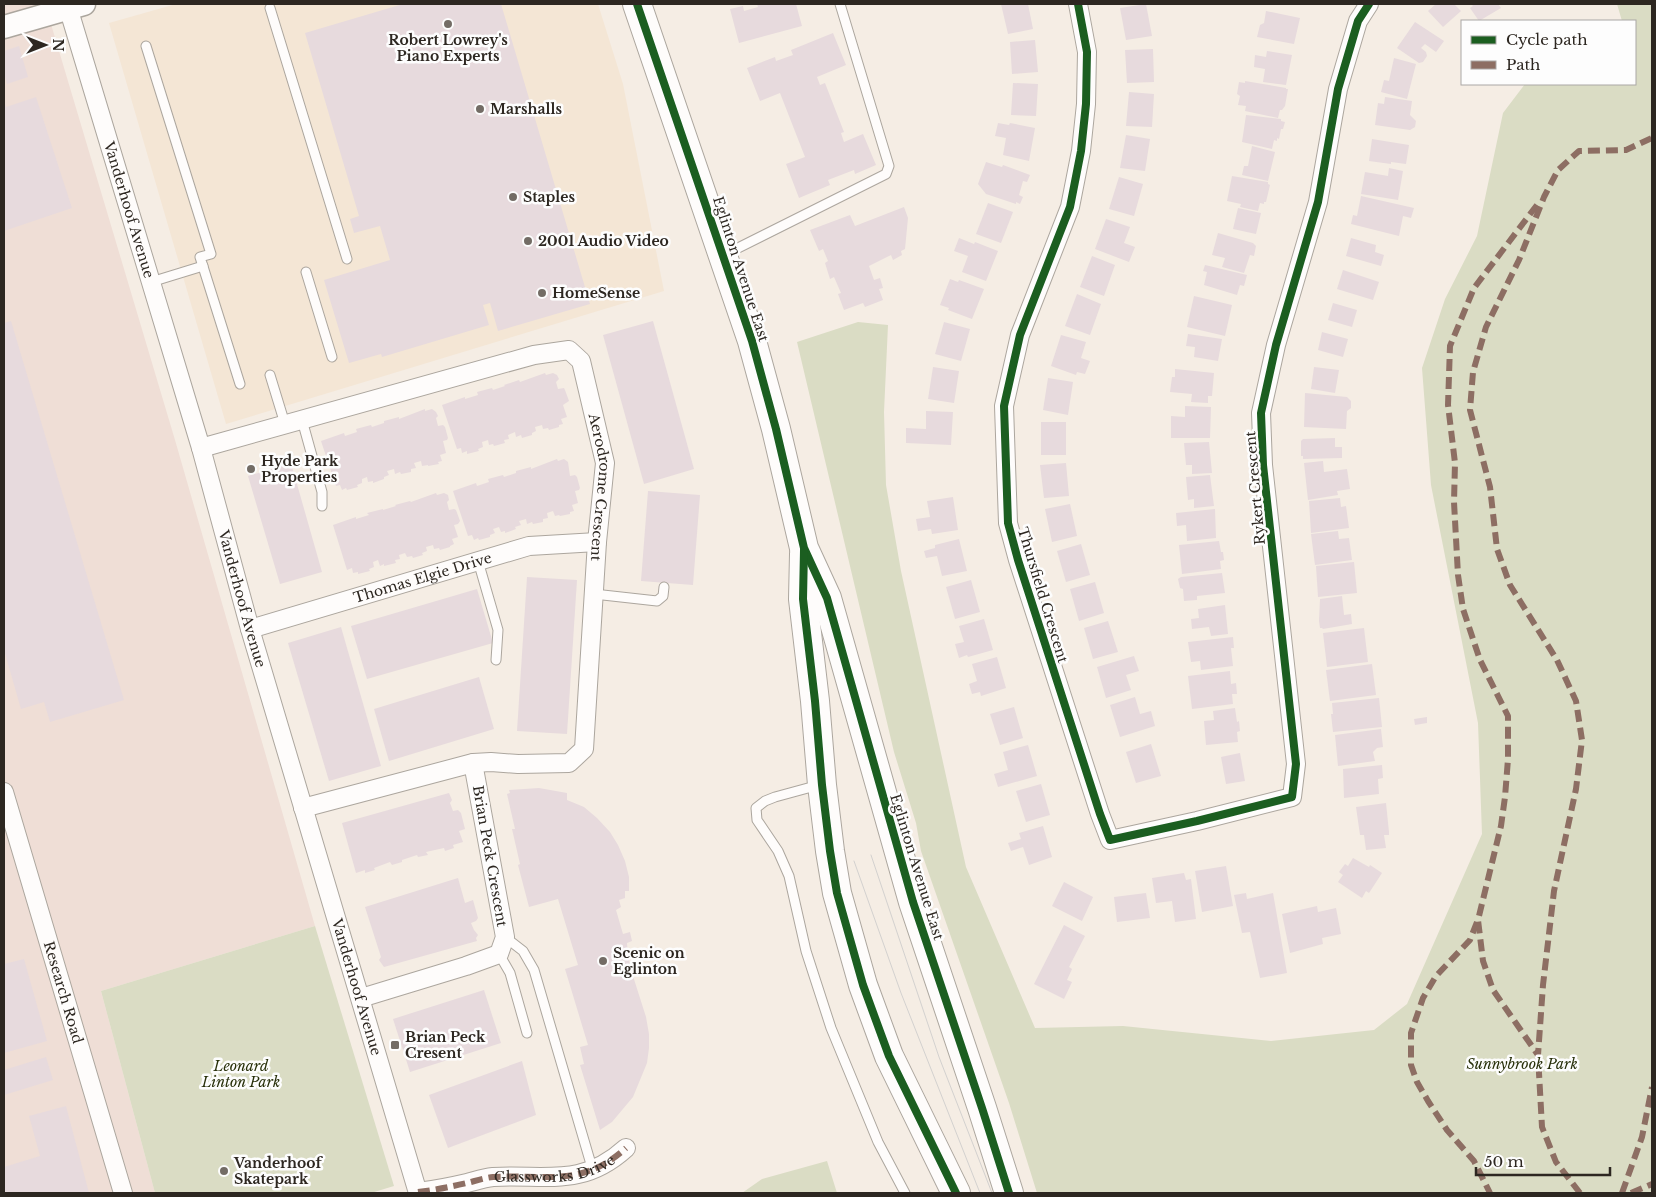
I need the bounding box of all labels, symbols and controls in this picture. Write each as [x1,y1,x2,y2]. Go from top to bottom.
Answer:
marker: Robert Lowrey's Piano Experts [442,18,454,30]
north arrow [20,20,70,70]
legend [1461,20,1636,85]
text: Cycle path [1506,30,1588,49]
place label: Robert Lowrey's Piano Experts [388,31,508,65]
text: N [49,38,67,52]
text: Path [1506,55,1540,74]
place label: Marshalls [490,100,563,118]
marker: Marshalls [474,103,486,115]
street label: Vanderhoof Avenue [100,138,158,280]
place label: Staples [523,188,575,206]
marker: Staples [507,191,519,203]
street label: Eglinton Avenue East [709,194,773,345]
place label: 2001 Audio Video [538,232,669,250]
marker: 2001 Audio Video [522,235,534,247]
place label: HomeSense [552,284,640,302]
marker: HomeSense [536,287,548,299]
street label: Aerodrome Crescent [584,411,614,562]
street label: Rykert Crescent [1241,430,1269,546]
place label: Hyde Park Properties [261,452,339,486]
marker: Hyde Park Properties [245,463,257,475]
street label: Thursfield Crescent [1014,525,1072,666]
street label: Vanderhoof Avenue [214,527,270,670]
street label: Thomas Elgie Drive [351,549,494,607]
street label: Brian Peck Crescent [469,784,511,929]
street label: Eglinton Avenue East [886,792,948,943]
street label: Vanderhoof Avenue [328,916,386,1058]
street label: Research Road [40,939,87,1046]
place label: Scenic on Eglinton [613,944,685,978]
marker: Scenic on Eglinton [597,955,609,967]
place label: Brian Peck Cresent [405,1028,486,1062]
marker: Brian Peck Cresent [389,1039,401,1051]
park label: Sunnybrook Park [1466,1055,1578,1073]
park label: Leonard Linton Park [201,1057,280,1091]
scale bar [1476,1144,1610,1176]
street label: Glassworks Drive [493,1151,618,1186]
text: 50 m [1484,1152,1524,1171]
place label: Vanderhoof Skatepark [233,1154,324,1188]
marker: Vanderhoof Skatepark [218,1165,230,1177]

